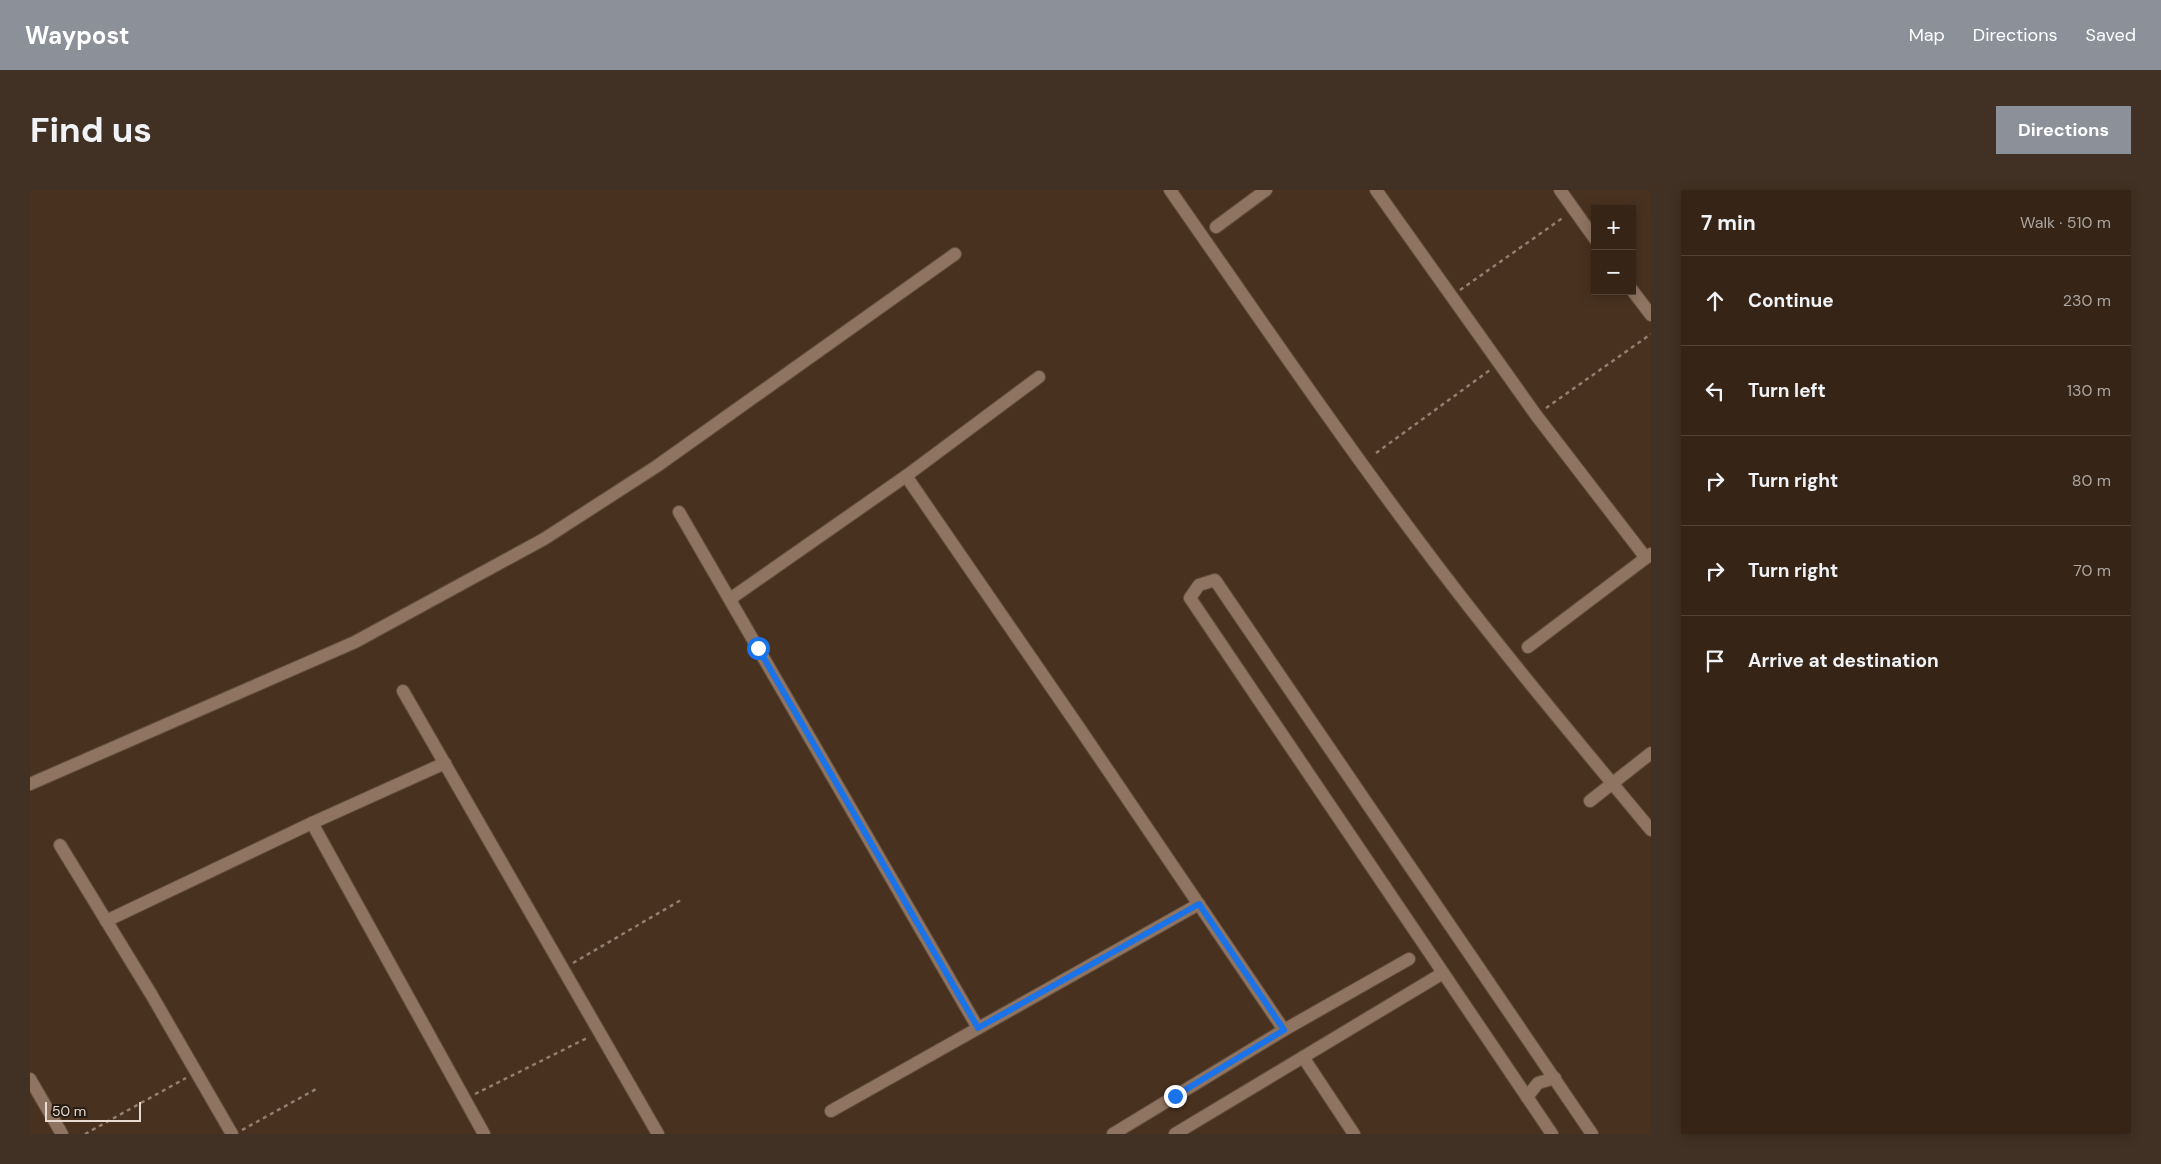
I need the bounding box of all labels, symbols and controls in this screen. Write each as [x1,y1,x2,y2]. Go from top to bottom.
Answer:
text: Waypost [25,20,129,51]
text: Map [1909,23,1945,47]
text: Directions [1973,23,2058,47]
text: Saved [2086,23,2136,47]
button: Directions [1996,106,2131,154]
text: Find us [30,107,152,153]
map controls [1591,205,1636,295]
button: + [1591,205,1636,250]
text: 7 min [1701,209,1756,237]
text: Walk · 510 m [2020,212,2111,233]
button: − [1591,250,1636,295]
icon: ahead [1701,287,1729,315]
text: Continue [1748,288,1834,313]
text: 230 m [2063,290,2111,311]
icon: left [1701,377,1729,405]
text: Turn left [1748,378,1826,403]
text: 130 m [2067,380,2111,401]
icon: right [1701,467,1729,495]
text: Turn right [1748,468,1838,493]
text: 80 m [2072,470,2111,491]
icon: right [1701,557,1729,585]
text: Turn right [1748,558,1838,583]
text: 70 m [2073,560,2111,581]
route start [747,637,770,660]
icon: arrive [1701,647,1729,675]
text: Arrive at destination [1748,648,1939,673]
route end [1164,1085,1187,1108]
scale bar [45,1099,141,1122]
text: 50 m [52,1102,86,1120]

